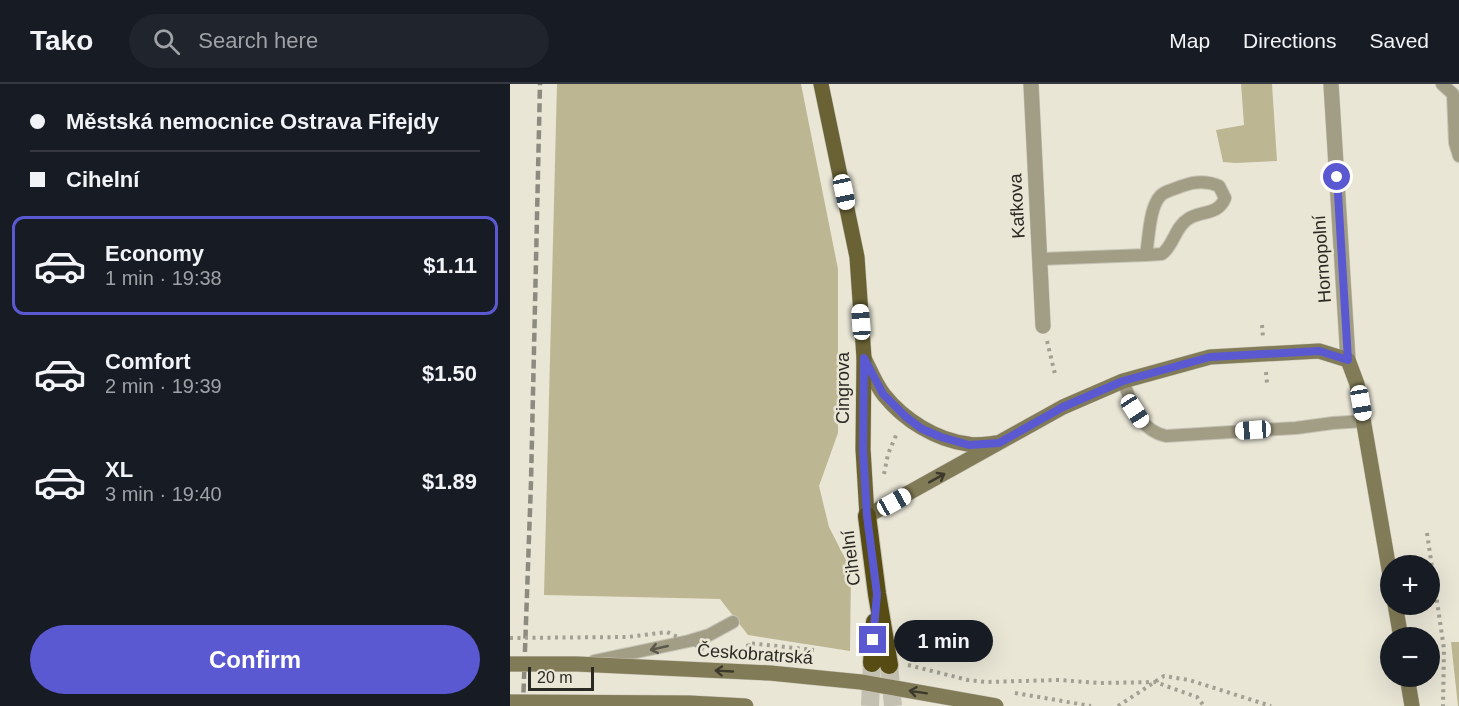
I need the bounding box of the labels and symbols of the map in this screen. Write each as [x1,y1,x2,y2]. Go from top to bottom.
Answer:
route start [1323,163,1350,190]
street label: Kafkova [1005,172,1029,239]
car [831,173,857,211]
street label: Hornopolní [1309,214,1335,304]
car [851,303,871,341]
street label: Cingrova [833,351,853,424]
car [1349,384,1373,422]
car [1118,391,1152,431]
car [1234,420,1272,440]
one-way arrow [928,472,945,484]
car [874,485,914,519]
street label: Cihelní [838,529,864,587]
callout: 1 min [894,619,993,661]
route end [859,626,886,653]
street label: Českobratrská [696,639,815,668]
one-way arrow [650,643,669,654]
scale bar [528,664,594,692]
one-way arrow [715,665,735,676]
one-way arrow [908,686,928,697]

